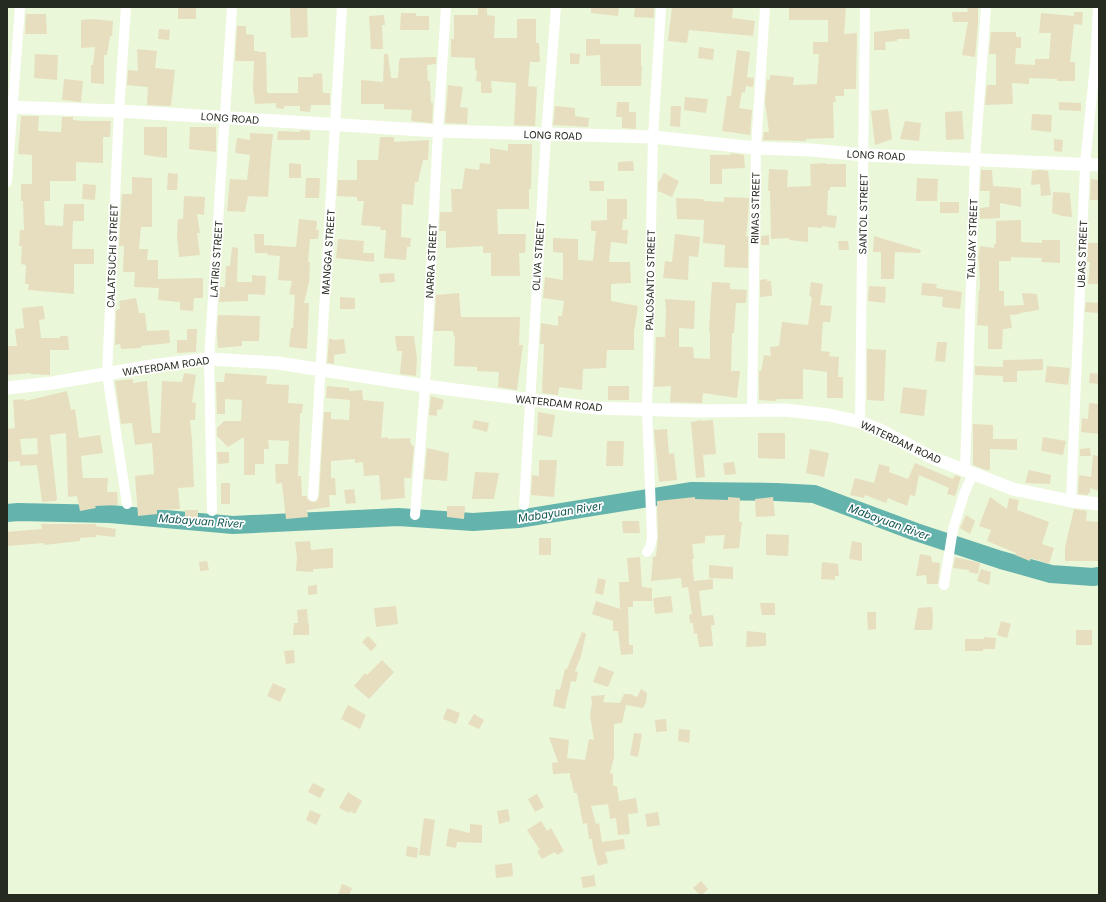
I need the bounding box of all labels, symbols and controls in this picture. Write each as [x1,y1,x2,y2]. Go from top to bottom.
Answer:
street label: LONG ROAD [200,110,260,126]
street label: LONG ROAD [523,128,583,142]
street label: LONG ROAD [846,147,906,163]
street label: RIMAS STREET [748,172,762,244]
street label: SANTOL STREET [856,173,870,255]
street label: TALISAY STREET [965,198,979,280]
street label: CALATSUCHI STREET [104,204,120,308]
street label: MANGGA STREET [319,209,337,295]
street label: LATIRIS STREET [207,220,225,298]
street label: UBAS STREET [1075,220,1089,288]
street label: OLIVA STREET [530,221,546,291]
street label: NARRA STREET [423,223,439,299]
street label: PALOSANTO STREET [643,229,657,331]
street label: WATERDAM ROAD [122,354,210,378]
street label: WATERDAM ROAD [515,392,603,414]
street label: WATERDAM ROAD [859,418,943,466]
water label: Mabayuan River [517,498,604,526]
water label: Mabayuan River [847,501,932,543]
water label: Mabayuan River [158,511,245,531]

